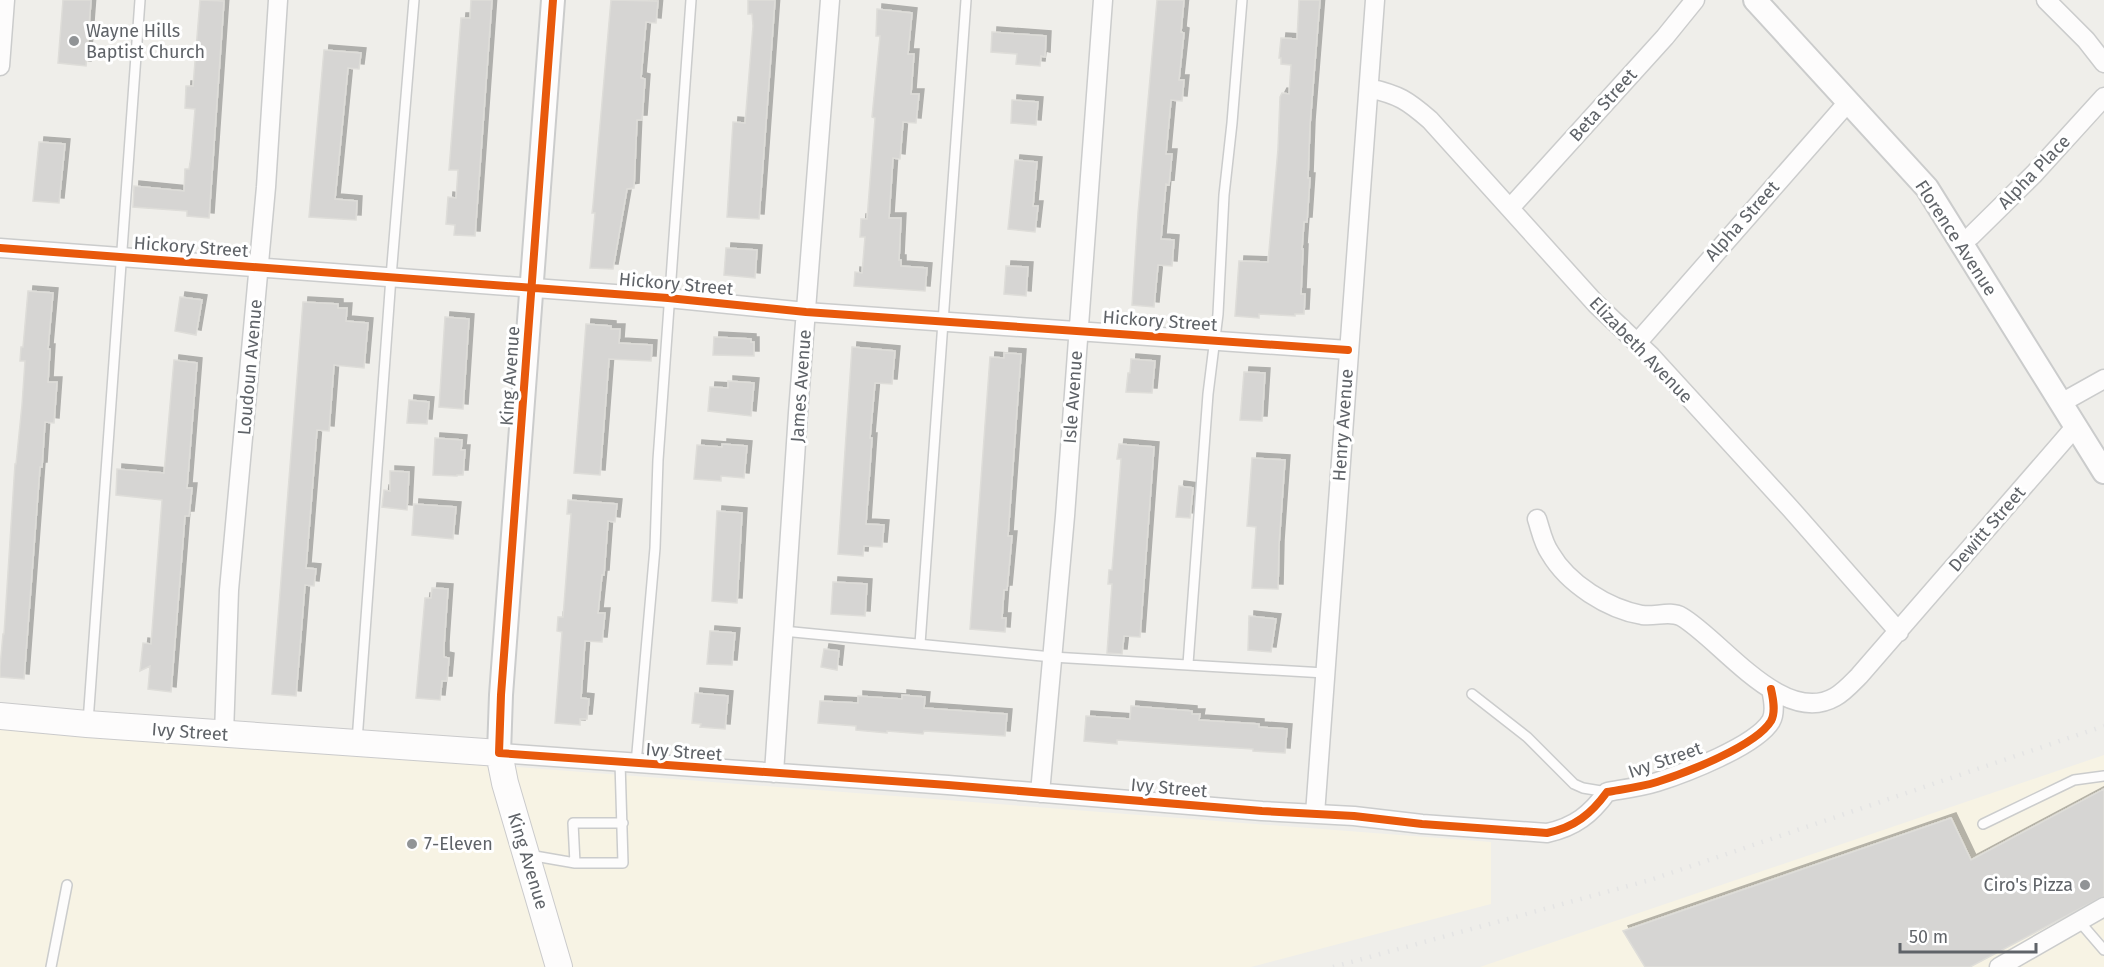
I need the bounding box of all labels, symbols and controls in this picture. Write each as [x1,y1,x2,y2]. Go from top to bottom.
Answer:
place label: Wayne Hills Baptist Church [86,20,205,63]
marker: Wayne Hills Baptist Church [67,34,81,48]
street label: Beta Street [1565,64,1642,146]
street label: Alpha Place [1993,130,2075,214]
street label: Alpha Street [1700,176,1784,266]
street label: Florence Avenue [1910,176,2002,300]
street label: Hickory Street [133,232,250,262]
street label: Hickory Street [618,268,735,300]
street label: Elizabeth Avenue [1585,292,1697,408]
street label: Loudoun Avenue [233,298,267,436]
street label: Hickory Street [1102,306,1219,336]
street label: King Avenue [496,325,524,427]
street label: James Avenue [786,329,816,443]
street label: Isle Avenue [1059,350,1087,444]
street label: Henry Avenue [1328,368,1358,482]
street label: Dewitt Street [1944,481,2030,576]
street label: Ivy Street [151,718,229,746]
street label: Ivy Street [1625,737,1705,783]
street label: Ivy Street [645,738,723,766]
street label: Ivy Street [1130,774,1209,802]
street label: King Avenue [503,810,553,912]
place label: 7-Eleven [424,833,493,855]
marker: 7-Eleven [405,837,419,851]
place label: Ciro's Pizza [1983,874,2073,896]
marker: Ciro's Pizza [2078,878,2092,892]
scale bar [1900,916,2036,954]
text: 50 m [1909,926,1948,948]

